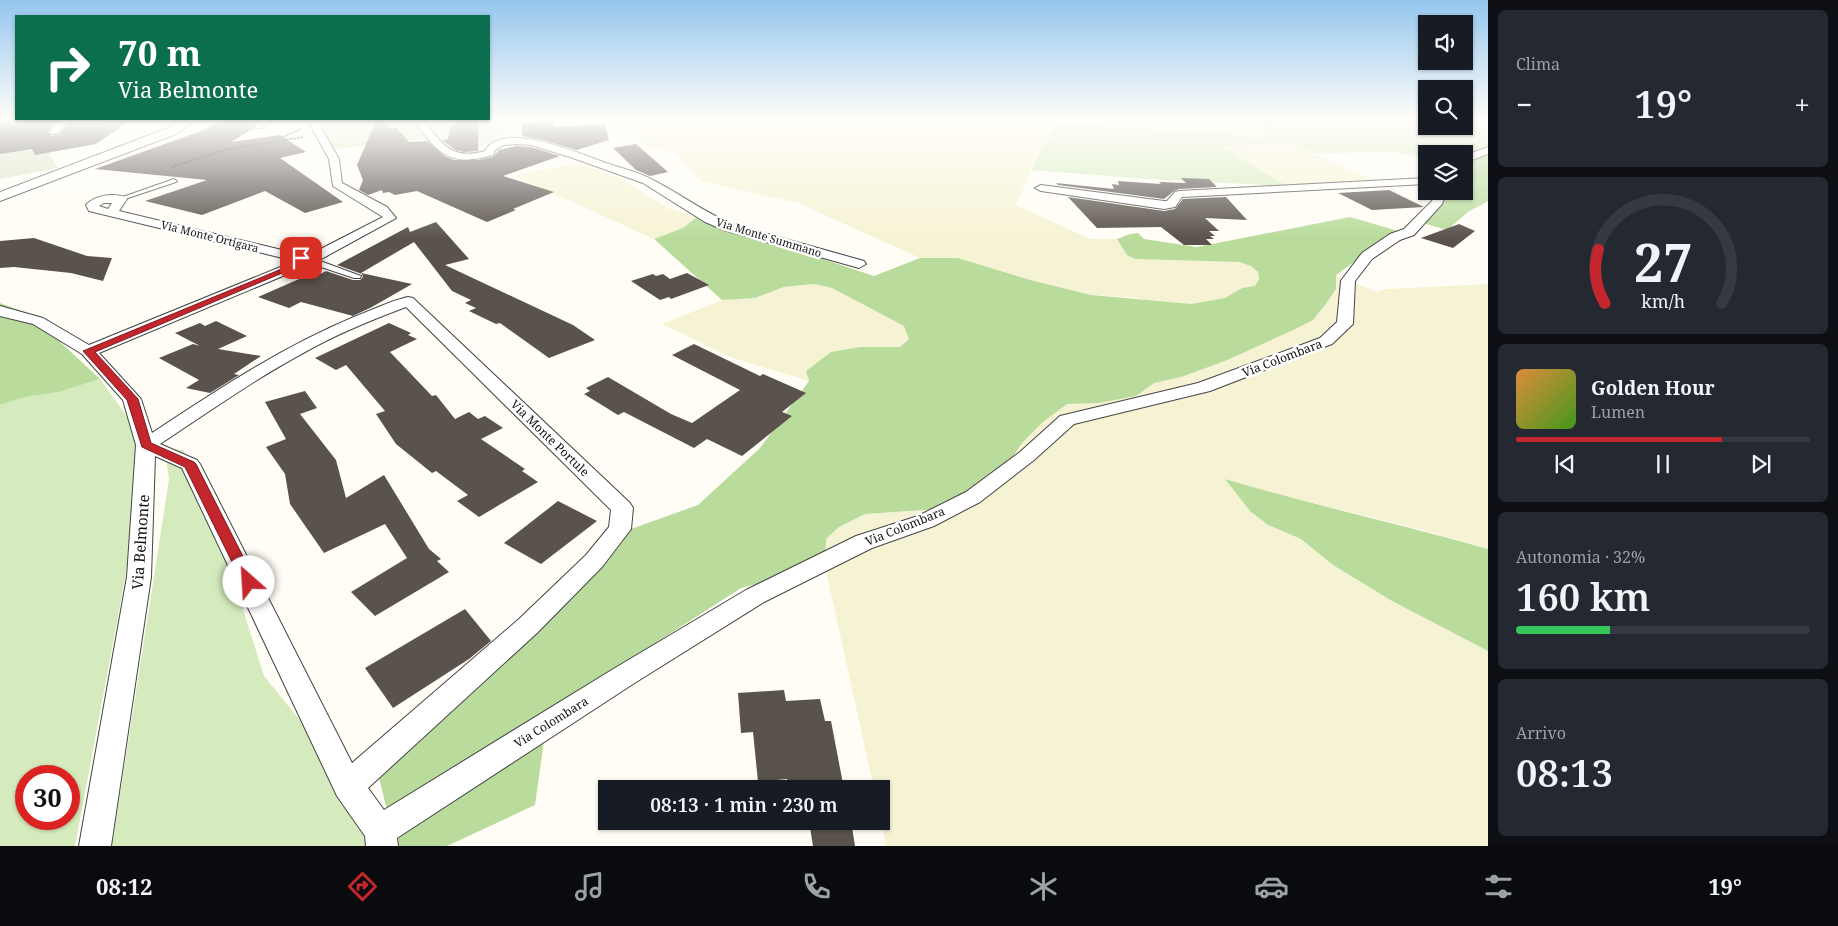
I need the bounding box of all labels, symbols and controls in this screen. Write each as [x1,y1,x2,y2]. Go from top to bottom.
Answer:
map controls [1418,15,1473,200]
button: sound [1418,15,1473,70]
text: 70 m [118,29,201,76]
icon: right [35,35,100,100]
text: Clima [1516,53,1560,75]
text: Via Belmonte [118,74,258,104]
text: 19° [1634,77,1692,129]
button: search [1418,80,1473,135]
text: − [1516,85,1532,123]
text: + [1794,85,1810,123]
button: layers [1418,145,1473,200]
street label: Via Monte Summano [714,214,824,260]
street label: Via Monte Ortigara [159,217,261,255]
text: 27 [1634,226,1692,297]
pin [280,237,322,279]
icon: arrive [287,244,315,272]
text: km/h [1641,289,1685,313]
street label: Via Colombara [1240,335,1325,381]
text: Golden Hour [1591,375,1715,401]
street label: Via Monte Portule [507,396,593,480]
text: Lumen [1591,401,1645,423]
icon: previous [1551,450,1579,478]
icon: pause [1649,450,1677,478]
icon: next [1747,450,1775,478]
street label: Via Belmonte [127,494,153,590]
street label: Via Colombara [863,502,948,550]
text: Autonomia · 32% [1516,546,1645,568]
position arrow [222,555,274,607]
text: 160 km [1516,570,1650,622]
street label: Via Colombara [511,692,591,752]
text: Arrivo [1516,722,1566,744]
text: 08:13 [1516,746,1613,798]
speed limit sign: 30 [15,765,80,830]
text: 08:13 · 1 min · 230 m [650,792,838,818]
icon: directions [345,869,380,904]
icon: music [572,869,607,904]
icon: phone [799,869,834,904]
icon: climate [1026,869,1061,904]
icon: car [1254,869,1289,904]
icon: filters [1481,869,1516,904]
text: 08:12 [96,871,153,901]
text: 19° [1708,871,1742,901]

